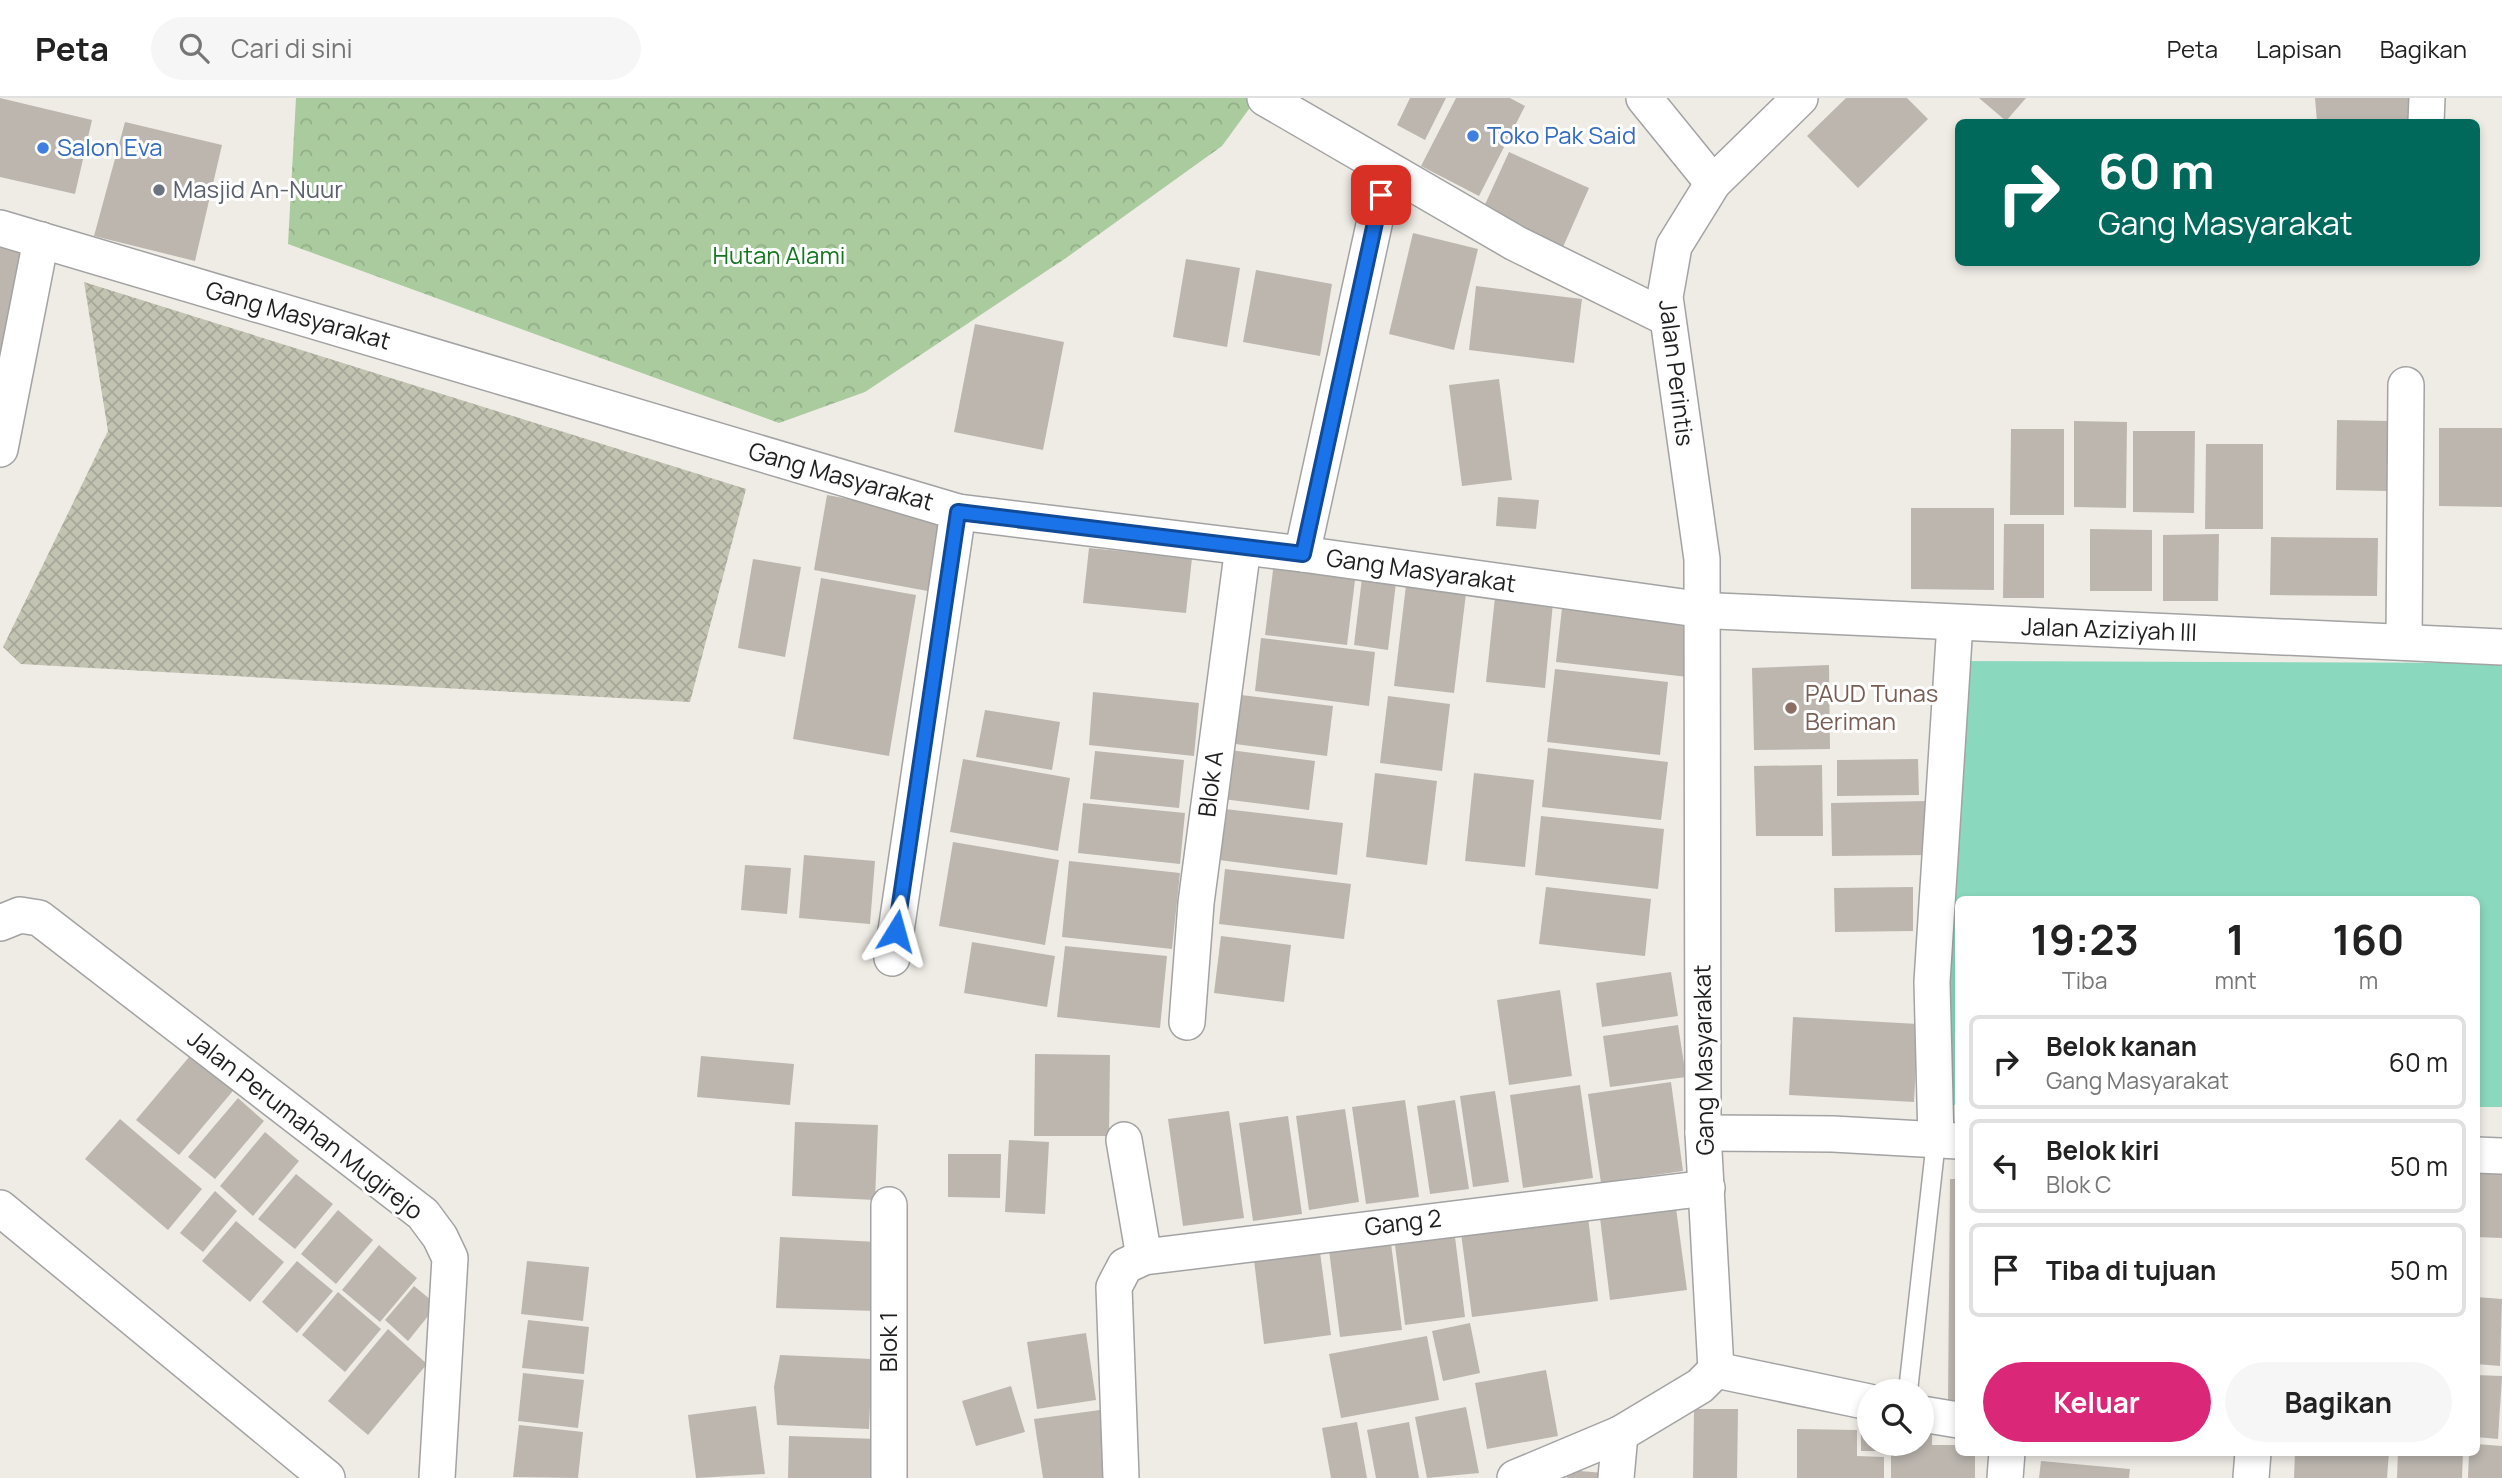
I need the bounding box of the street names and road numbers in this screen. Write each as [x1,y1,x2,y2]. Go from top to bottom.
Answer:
street label: Gang Masyarakat [202,272,395,357]
street label: Jalan Perintis [1652,298,1703,448]
street label: Gang Masyarakat [745,433,938,518]
street label: Gang Masyarakat [1324,540,1518,599]
street label: Jalan Aziziyah III [2021,609,2197,648]
street label: Blok A [1189,749,1230,819]
street label: Gang Masyarakat [1684,964,1721,1156]
street label: Jalan Perumahan Mugirejo [181,1021,431,1226]
street label: Gang 2 [1362,1200,1443,1243]
street label: Blok 1 [871,1312,904,1372]

